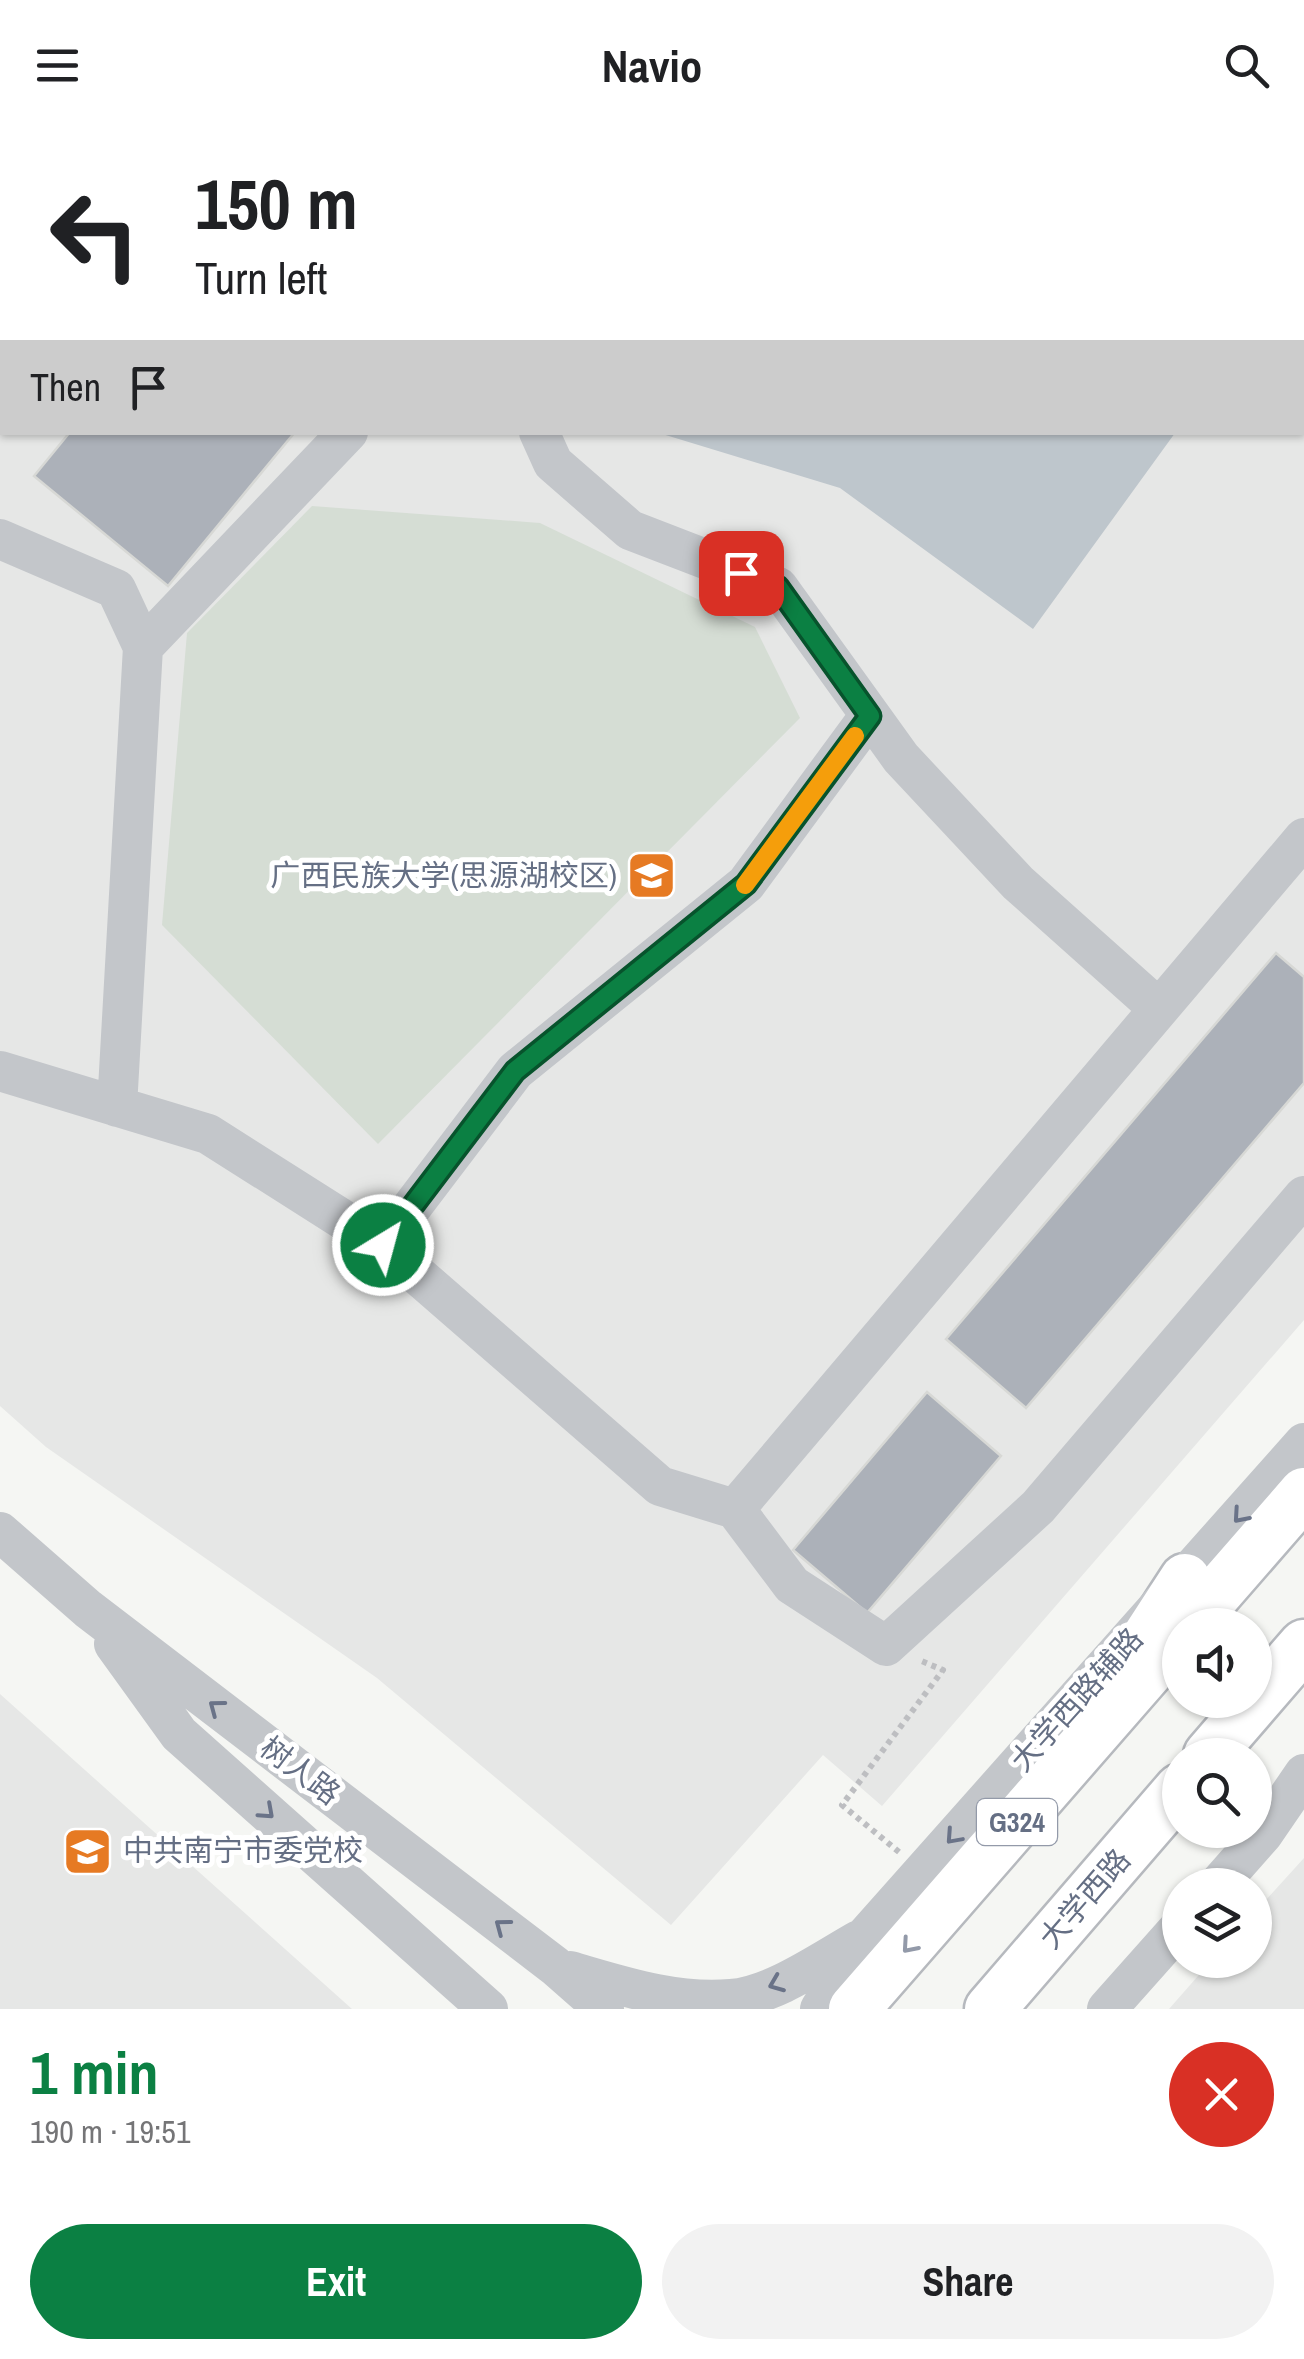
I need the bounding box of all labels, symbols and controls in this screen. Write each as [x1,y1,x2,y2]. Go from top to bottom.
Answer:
text: Navio [602,35,702,96]
icon: menu [30,38,85,93]
icon: search [1219,38,1274,93]
text: 150 m [195,157,358,251]
icon: left [30,170,160,300]
text: Turn left [195,247,327,308]
icon: arrive [121,360,176,415]
text: Then [30,362,101,413]
pin [699,531,784,616]
icon: arrive [714,546,769,601]
school or university icon: 广西民族大学(思源湖校区) [626,850,678,902]
place label: 广西民族大学(思源湖校区) [271,855,617,895]
position arrow [331,1193,435,1297]
one-way arrow [1233,1504,1251,1523]
map controls [1162,1608,1272,1978]
button: sound [1162,1608,1272,1718]
street label: 大学西路辅路 [1001,1619,1151,1780]
one-way arrow [209,1701,227,1718]
street label: 树人路 [253,1727,349,1813]
button: search [1162,1738,1272,1848]
road number: G324 [977,1799,1057,1845]
one-way arrow [255,1800,274,1818]
school or university icon: 中共南宁市委党校 [62,1825,114,1877]
one-way arrow [947,1825,965,1844]
place label: 中共南宁市委党校 [123,1830,363,1870]
street label: 大学西路 [1030,1840,1139,1957]
button: layers [1162,1868,1272,1978]
one-way arrow [495,1920,513,1937]
one-way arrow [902,1934,920,1953]
one-way arrow [769,1972,786,1992]
text: 1 min [30,2032,159,2113]
button: close [1169,2042,1274,2147]
text: 190 m · 19:51 [30,2110,190,2153]
button: Exit [30,2224,642,2339]
button: Share [662,2224,1274,2339]

